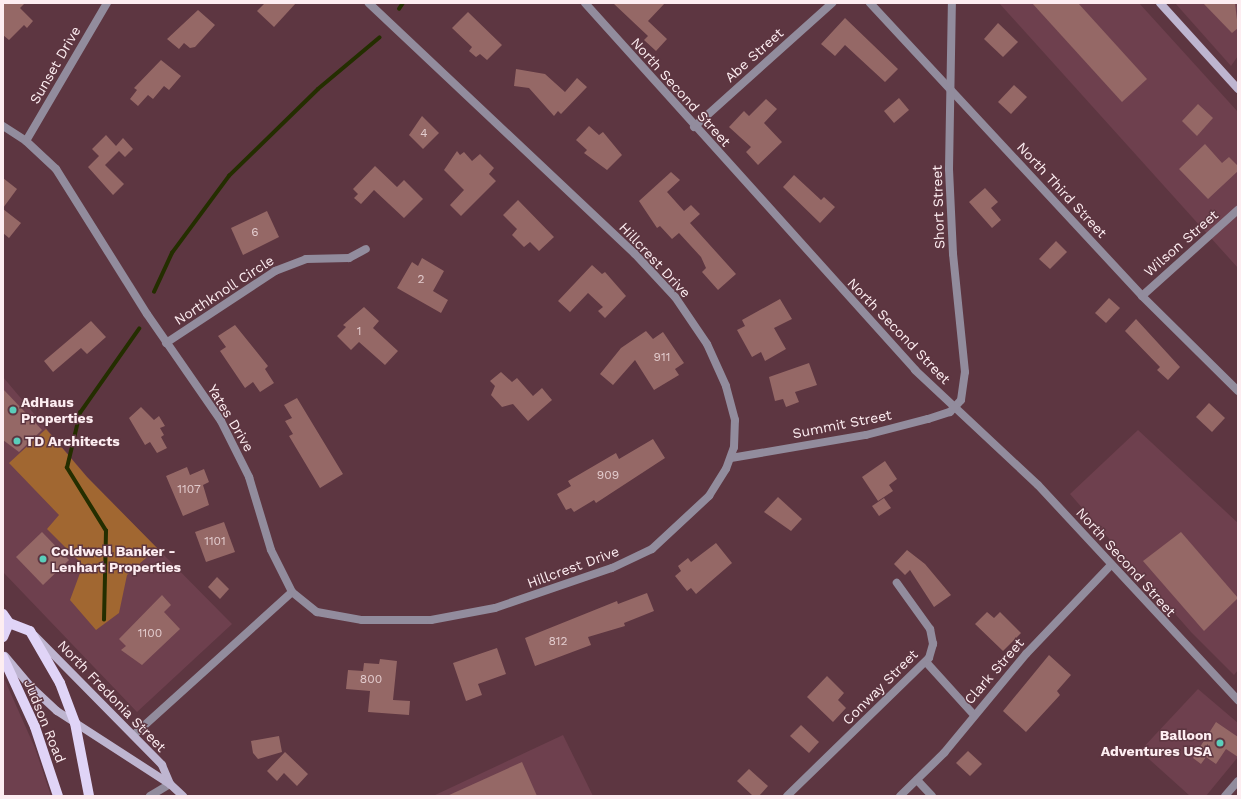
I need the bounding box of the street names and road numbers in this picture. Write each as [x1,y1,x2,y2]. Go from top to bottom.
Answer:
street label: Sunset Drive [26,23,84,107]
street label: Abe Street [721,24,787,86]
street label: North Second Street [628,34,734,150]
street label: North Third Street [1013,139,1111,241]
street label: Short Street [928,165,948,249]
street label: Wilson Street [1140,206,1222,280]
street label: Hillcrest Drive [616,219,694,301]
street label: Northknoll Circle [171,251,277,329]
street label: North Second Street [844,275,954,387]
street label: Yates Drive [204,381,258,455]
street label: Summit Street [791,406,893,442]
street label: North Second Street [1073,504,1179,620]
street label: Hillcrest Drive [525,543,621,591]
street label: Clark Street [961,634,1027,708]
street label: North Fredonia Street [54,637,170,755]
street label: Conway Street [839,646,921,728]
street label: Judson Road [21,677,69,765]

